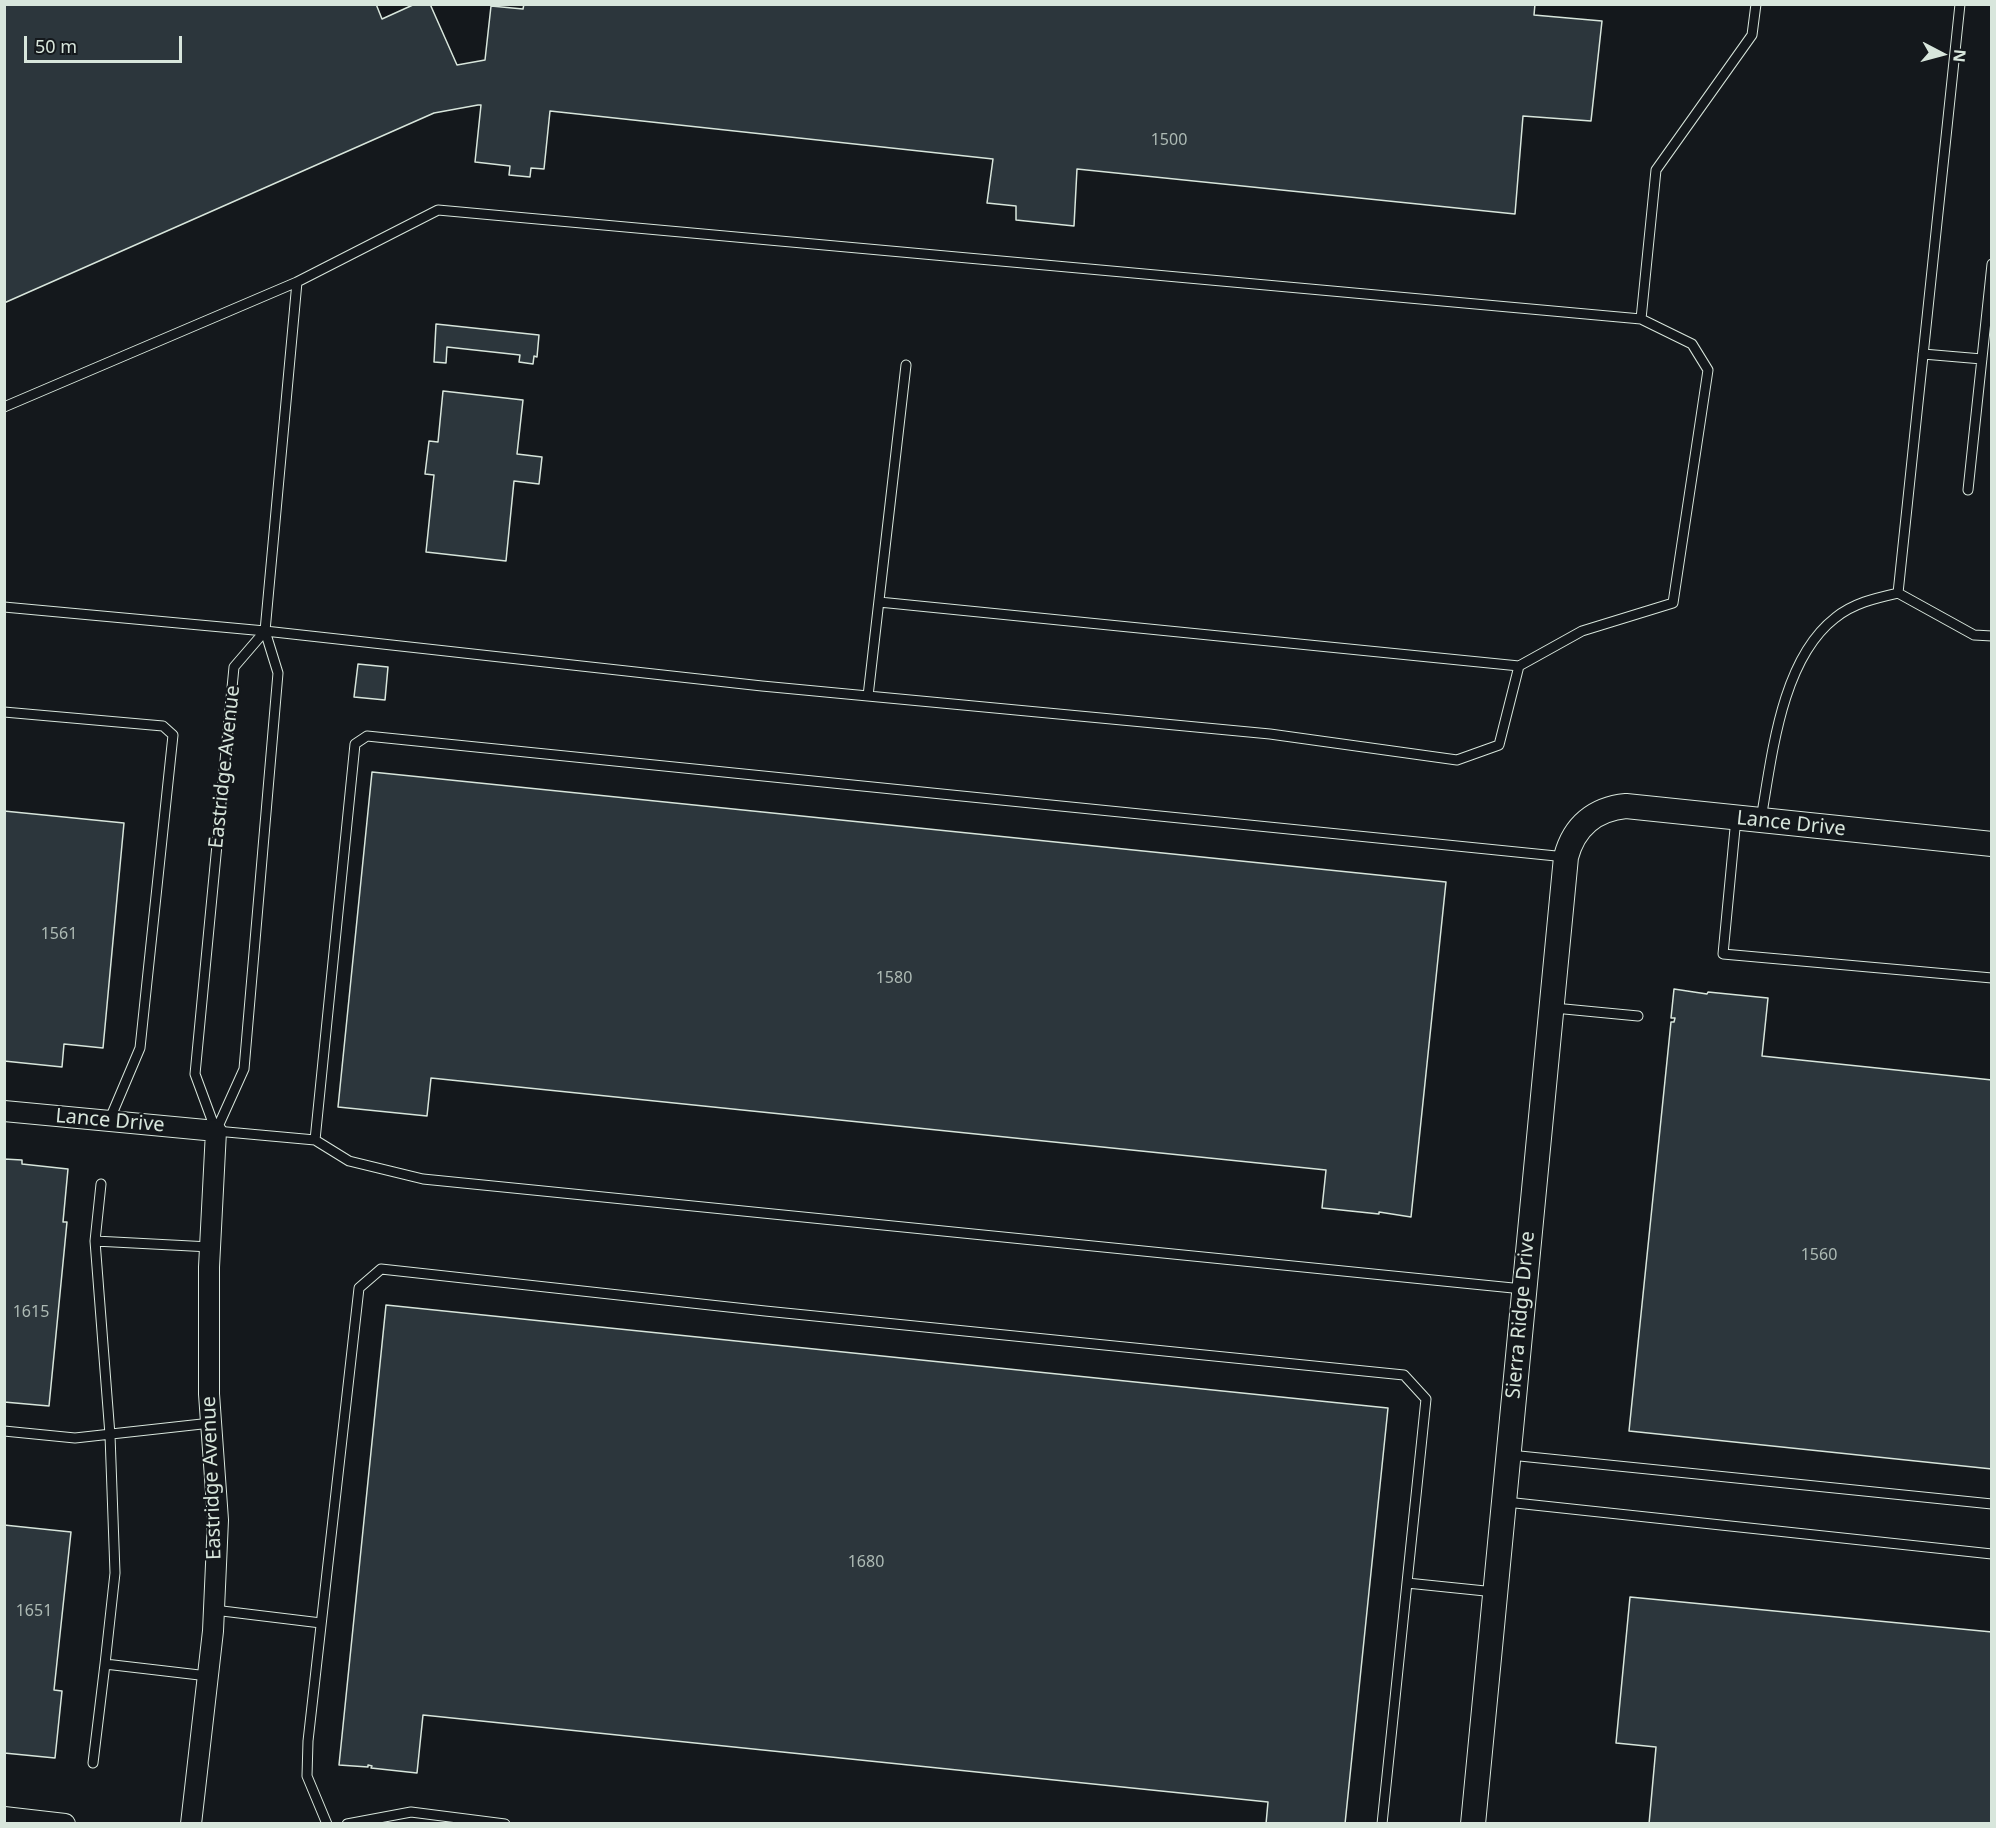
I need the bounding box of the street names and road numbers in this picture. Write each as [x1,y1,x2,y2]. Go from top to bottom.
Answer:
street label: Eastridge Avenue [205,684,245,850]
street label: Lance Drive [1735,806,1847,842]
street label: Lance Drive [54,1104,166,1138]
street label: Sierra Ridge Drive [1502,1230,1540,1400]
street label: Eastridge Avenue [197,1396,227,1560]

